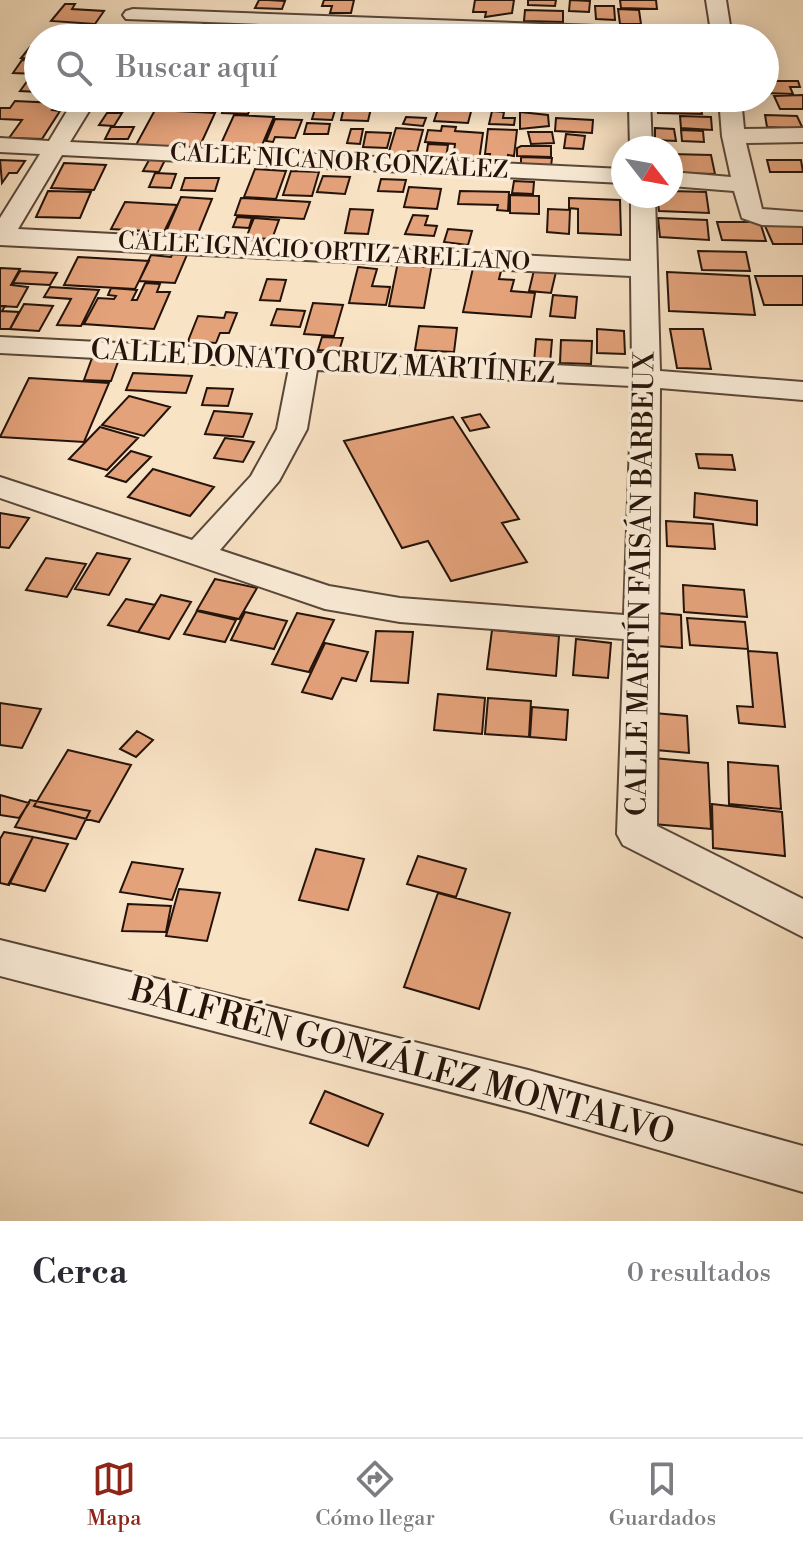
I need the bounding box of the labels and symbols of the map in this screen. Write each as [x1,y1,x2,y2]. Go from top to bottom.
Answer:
north arrow [611,136,683,208]
street label: CALLE NICANOR GONZÁLEZ [169,137,509,186]
street label: CALLE IGNACIO ORTIZ ARELLANO [117,226,531,278]
street label: CALLE DONATO CRUZ MARTÍNEZ [90,330,556,392]
street label: CALLE MARTÍN FAISÁN BARBEUX [617,350,663,816]
street label: BALFRÉN GONZÁLEZ MONTALVO [124,966,680,1155]

